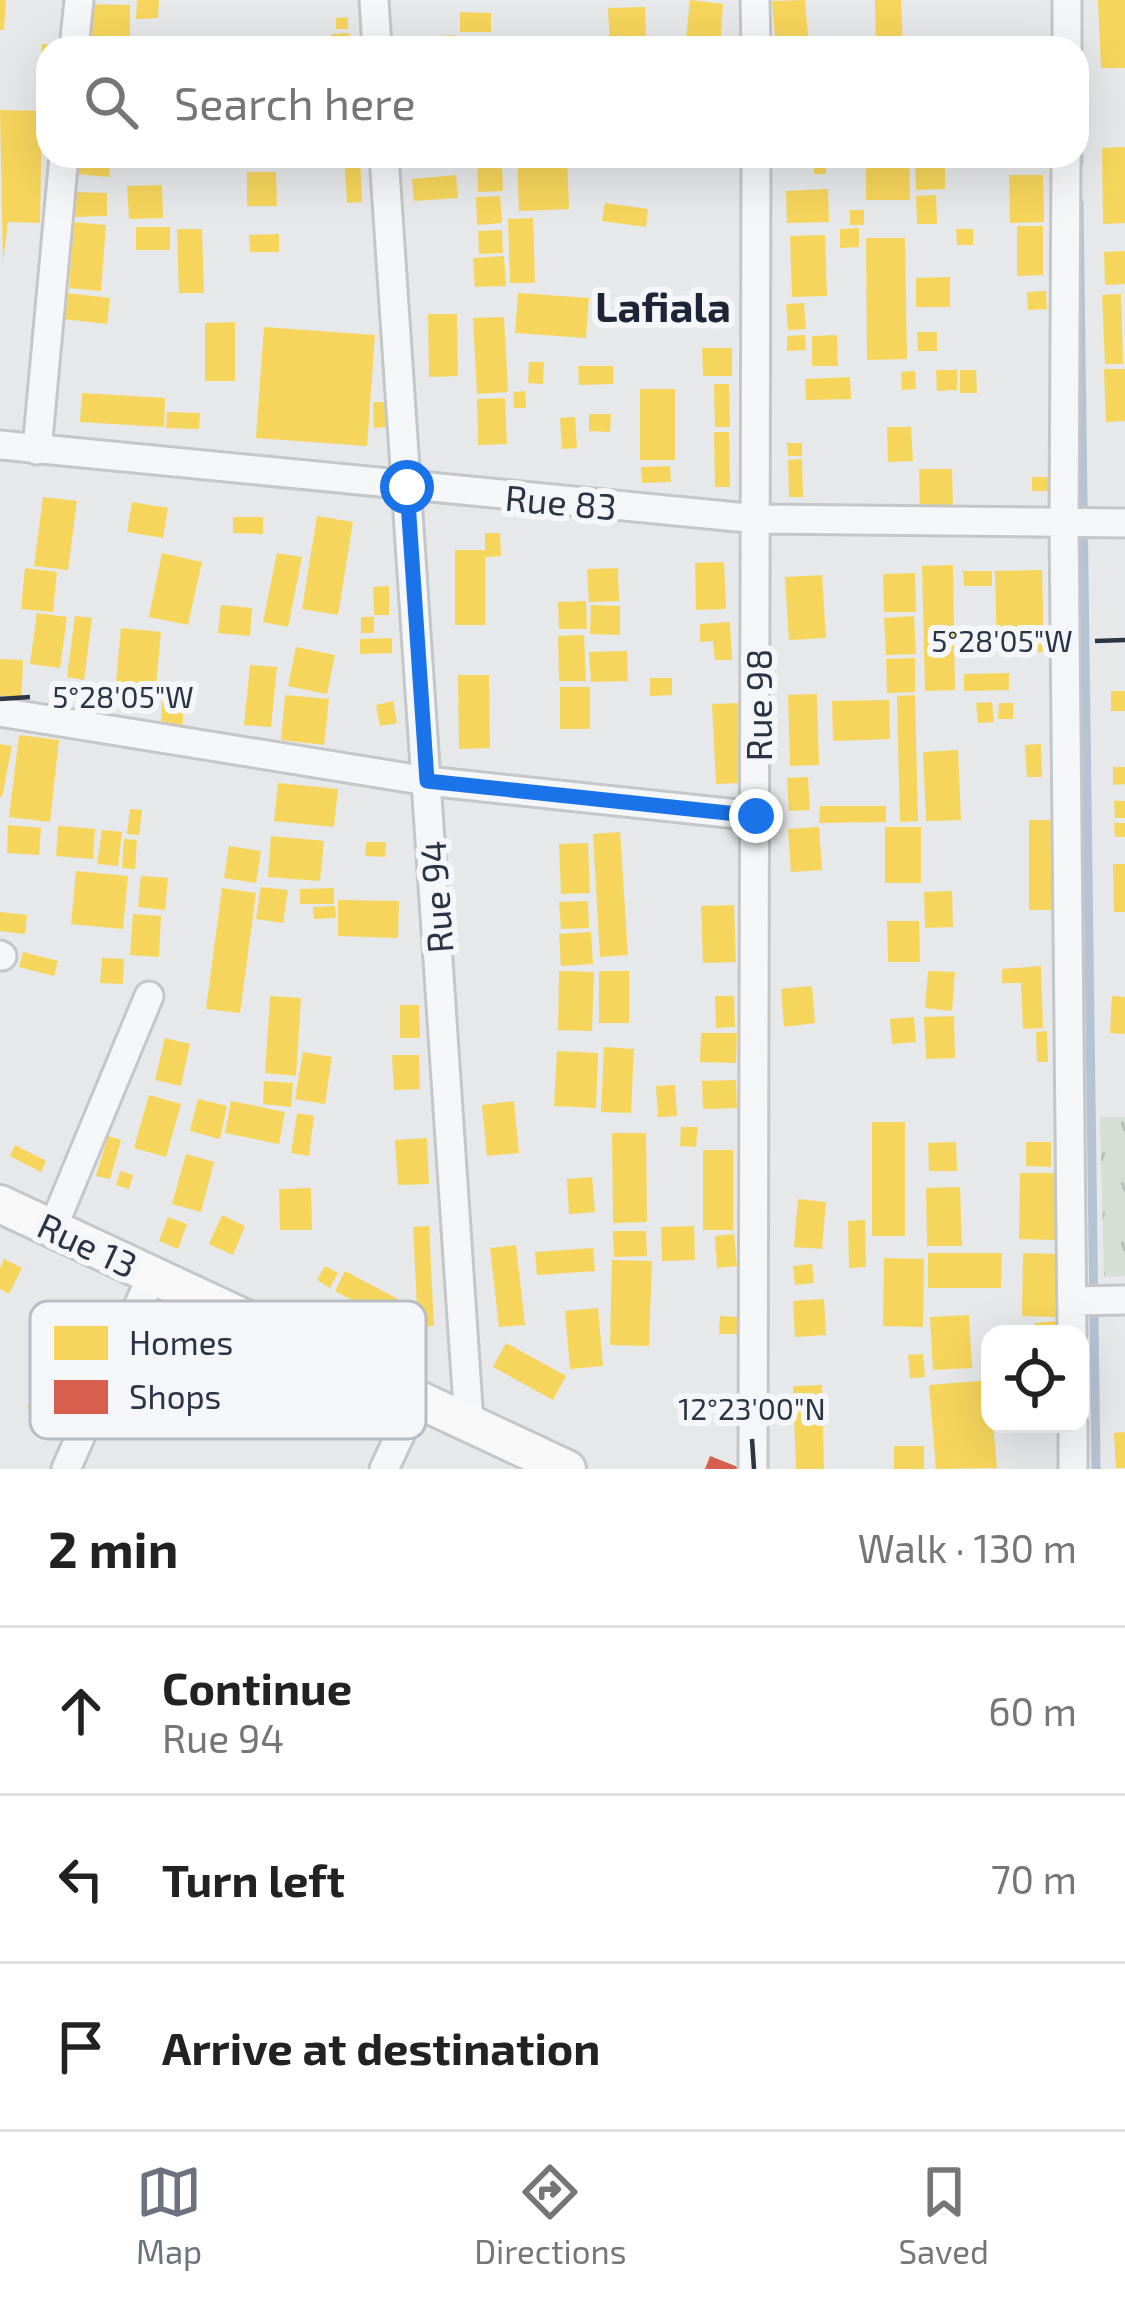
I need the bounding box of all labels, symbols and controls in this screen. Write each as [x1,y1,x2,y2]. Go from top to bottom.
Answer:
search box [36,36,1089,168]
icon: search [78,69,144,135]
text: Search here [174,75,416,129]
district label: Lafiala [595,280,731,330]
route start [380,460,434,514]
street label: Rue 83 [503,475,619,527]
text: 5°28'05"W [931,622,1073,658]
street label: Rue 98 [736,649,779,761]
text: 5°28'05"W [52,678,194,714]
route end [729,789,783,843]
street label: Rue 94 [410,839,460,955]
street label: Rue 13 [32,1202,144,1286]
legend [30,1301,426,1439]
text: Homes [129,1322,233,1362]
map controls [981,1325,1089,1433]
button: locate [981,1325,1089,1433]
text: Shops [129,1376,221,1416]
text: 12°23'00"N [678,1390,826,1426]
text: 2 min [48,1517,178,1578]
text: Walk · 130 m [858,1524,1077,1571]
text: Continue [162,1660,352,1714]
icon: ahead [48,1678,114,1744]
text: 60 m [988,1687,1077,1734]
text: Rue 94 [162,1714,284,1761]
icon: left [48,1846,114,1912]
text: Turn left [162,1852,345,1906]
text: 70 m [991,1855,1077,1902]
icon: arrive [48,2014,114,2080]
text: Arrive at destination [162,2020,600,2074]
tab: Map [136,2159,202,2271]
tab: Directions [474,2159,626,2271]
tab: Saved [898,2159,989,2271]

